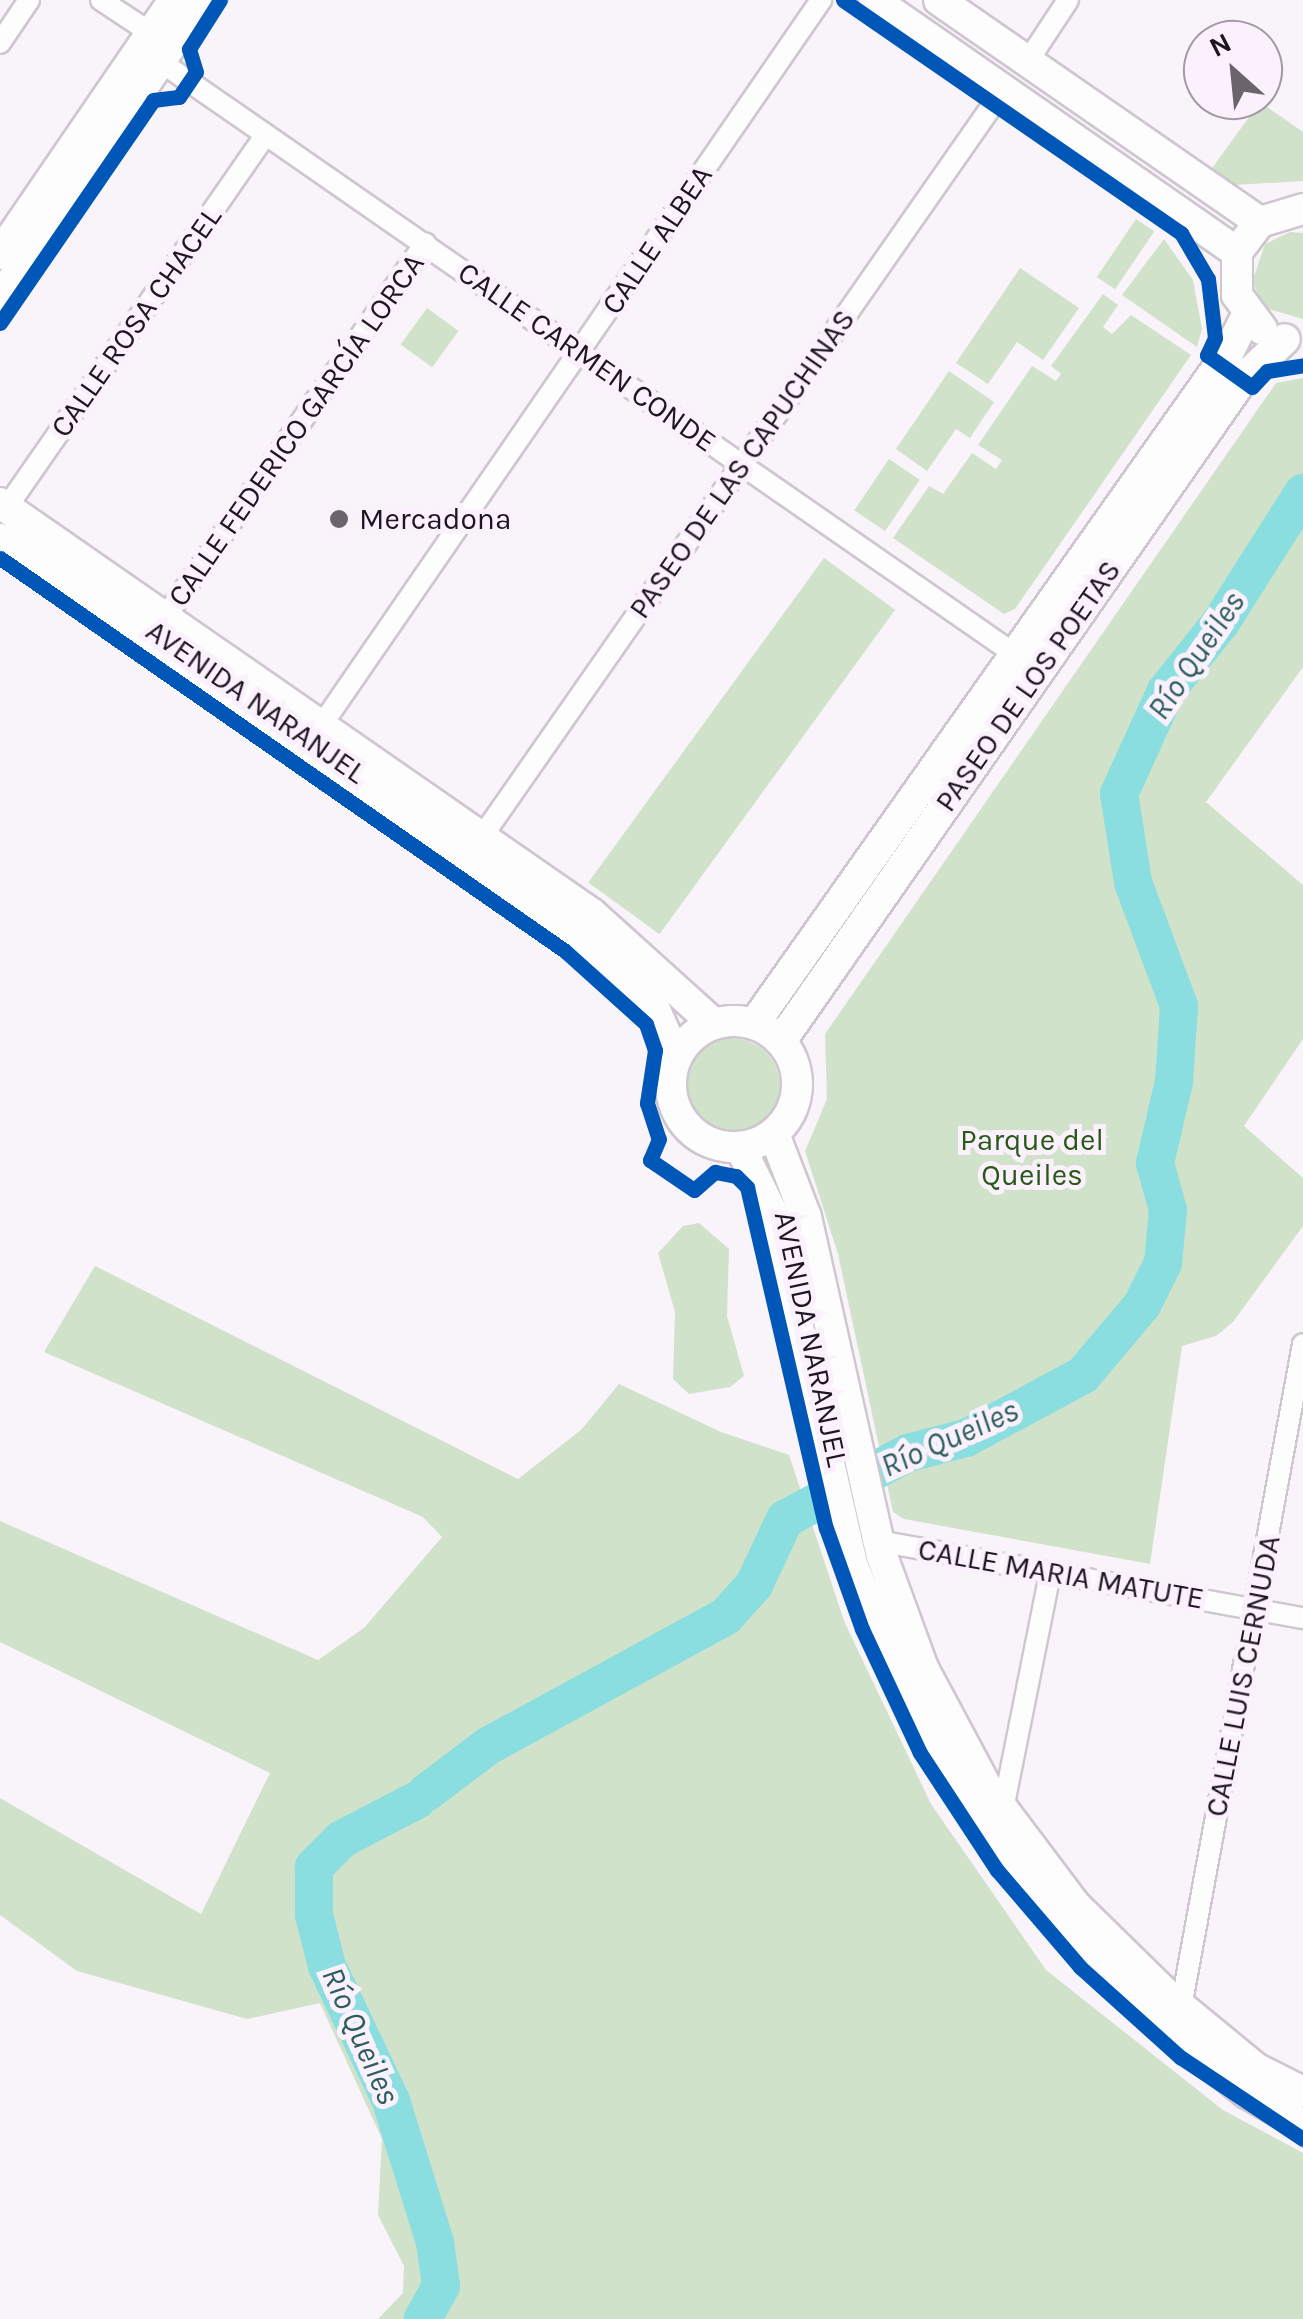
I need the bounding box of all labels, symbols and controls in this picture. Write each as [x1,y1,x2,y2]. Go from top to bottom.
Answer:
north arrow [1183,20,1283,120]
text: N [1204,25,1236,64]
street label: CALLE ALBEA [594,159,720,321]
street label: CALLE ROSA CHACEL [43,200,229,444]
street label: CALLE FEDERICO GARCÍA LORCA [160,247,432,613]
street label: CALLE CARMEN CONDE [451,254,723,460]
street label: PASEO DE LAS CAPUCHINAS [621,303,863,625]
place label: Mercadona [359,501,511,537]
marker: Mercadona [328,508,350,530]
street label: PASEO DE LOS POETAS [928,553,1128,819]
water label: Río Queiles [1140,585,1254,727]
street label: AVENIDA NARANJEL [139,613,373,791]
park label: Parque del Queiles [960,1122,1104,1192]
street label: AVENIDA NARANJEL [766,1208,856,1470]
water label: Río Queiles [875,1392,1025,1486]
street label: CALLE MARIA MATUTE [915,1531,1207,1617]
street label: CALLE LUIS CERNUDA [1198,1532,1288,1820]
water label: Río Queiles [313,1961,407,2111]

